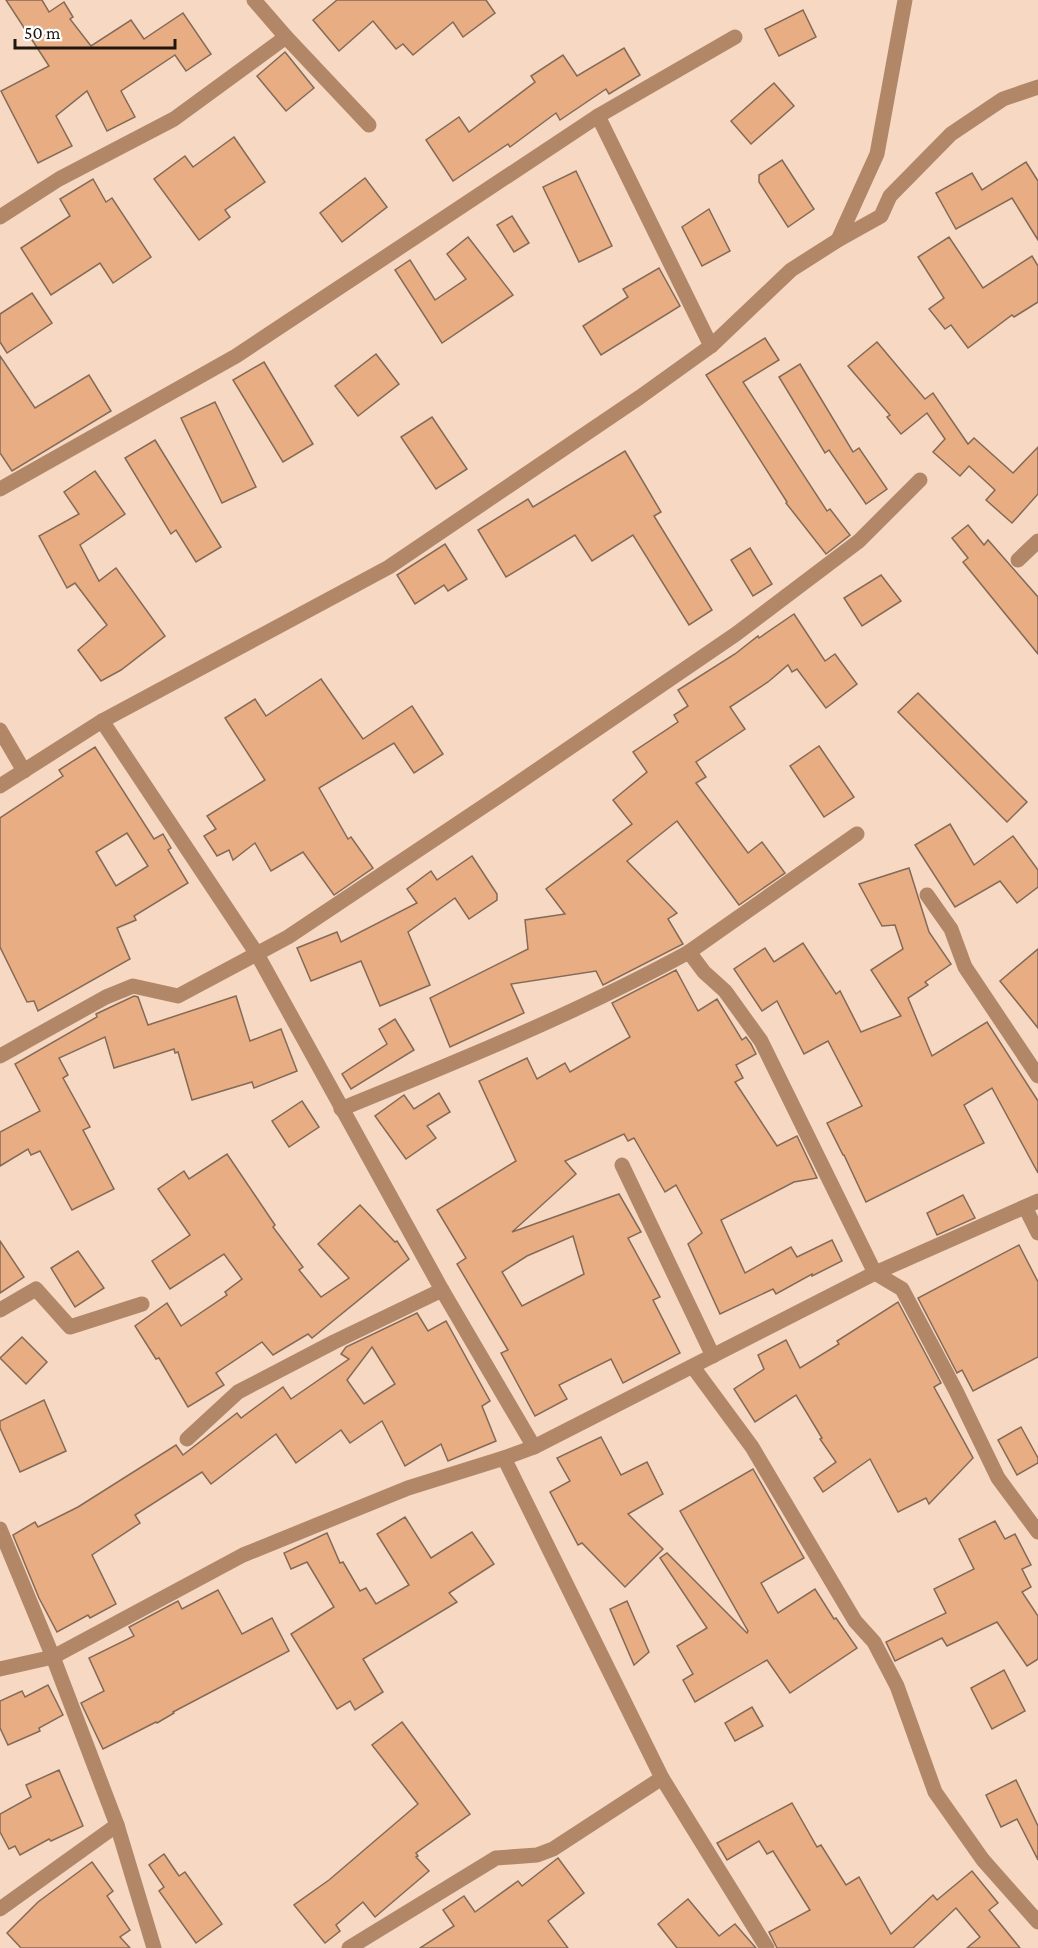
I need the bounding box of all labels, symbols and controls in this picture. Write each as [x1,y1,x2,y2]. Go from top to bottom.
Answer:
scale bar [15,12,176,50]
text: 50 m [24,23,61,43]

